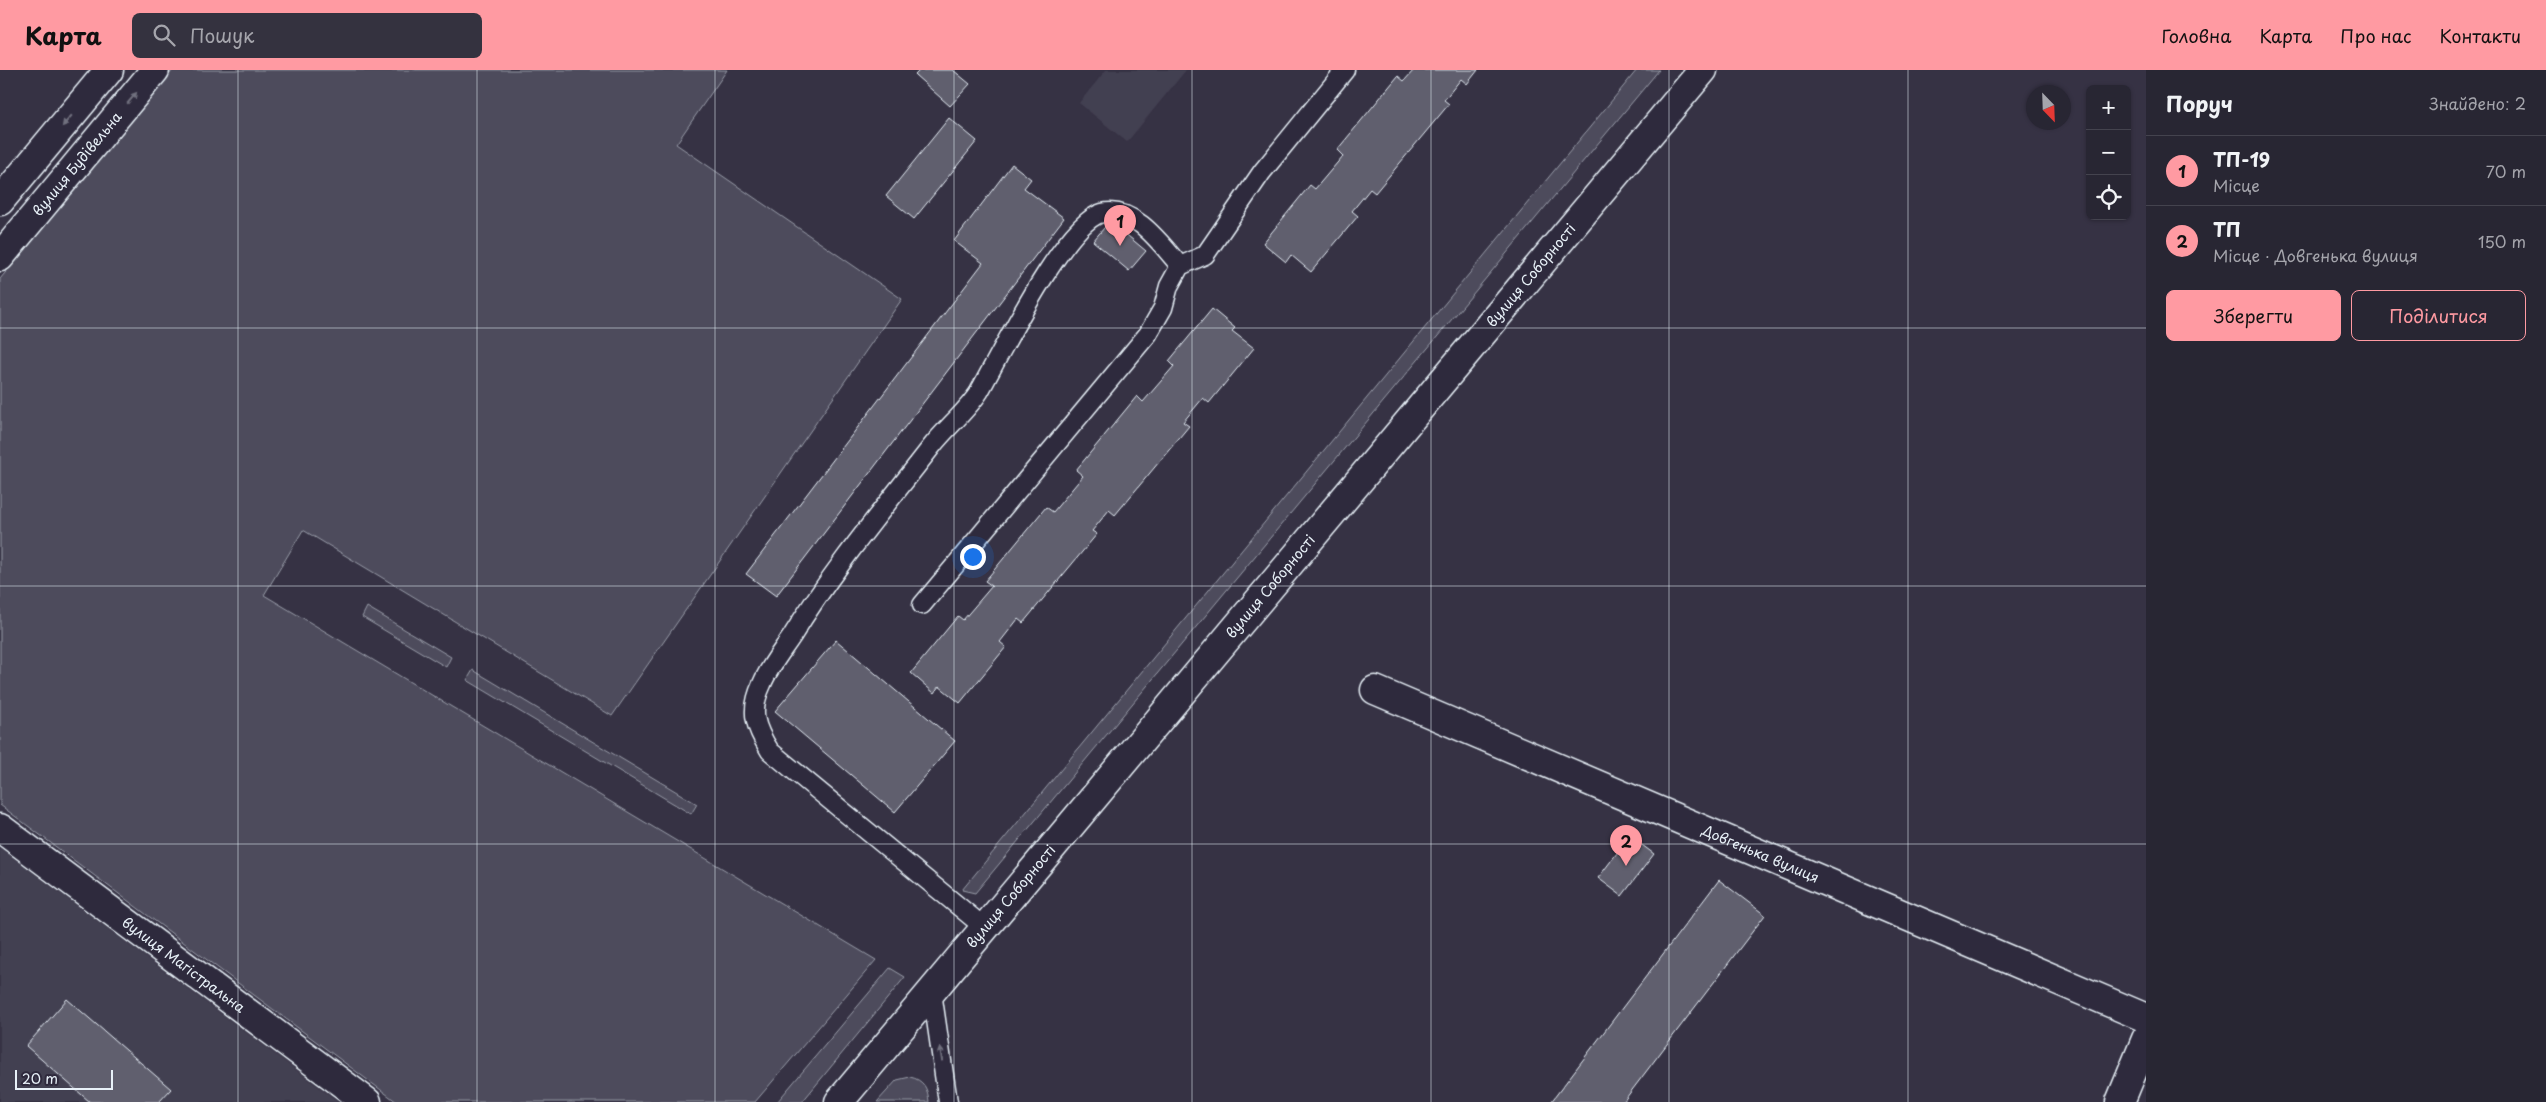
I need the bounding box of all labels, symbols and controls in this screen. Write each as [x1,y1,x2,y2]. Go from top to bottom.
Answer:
search box [132,13,482,58]
text: Карта [25,17,102,53]
icon: search [150,21,178,49]
text: Пошук [190,21,254,49]
text: Головна [2161,22,2231,49]
text: Карта [2259,22,2312,49]
text: Про нас [2340,22,2412,49]
text: Контакти [2440,22,2521,49]
north arrow [2026,85,2071,130]
map controls [2086,85,2131,220]
button: + [2086,85,2131,130]
text: Поруч [2166,87,2233,119]
text: Знайдено: 2 [2429,91,2526,115]
one-way arrow [126,92,137,105]
street label: вулиця Будівельна [27,107,127,220]
one-way arrow [62,115,73,127]
button: − [2086,130,2131,175]
text: ТП-19 [2213,145,2270,173]
text: 1 [2178,159,2186,183]
text: 70 m [2486,159,2526,183]
text: Місце [2213,173,2260,197]
button: locate [2086,175,2131,220]
pin: 1 [1104,205,1136,246]
text: ТП [2213,215,2241,243]
street label: вулиця Соборності [1481,219,1580,331]
text: 2 [2176,229,2188,253]
text: 150 m [2478,229,2526,253]
text: Місце · Довгенька вулиця [2213,243,2418,267]
button: Зберегти [2166,290,2341,341]
button: Поділитися [2351,290,2526,341]
street label: вулиця Соборності [1220,530,1320,643]
your location [960,544,986,570]
street label: Довгенька вулиця [1698,819,1823,888]
pin: 2 [1610,825,1642,866]
street label: вулиця Соборності [961,840,1060,953]
street label: вулиця Магістральна [118,912,250,1018]
one-way arrow [937,1045,945,1061]
scale bar [15,1067,112,1090]
text: 20 m [22,1068,58,1089]

